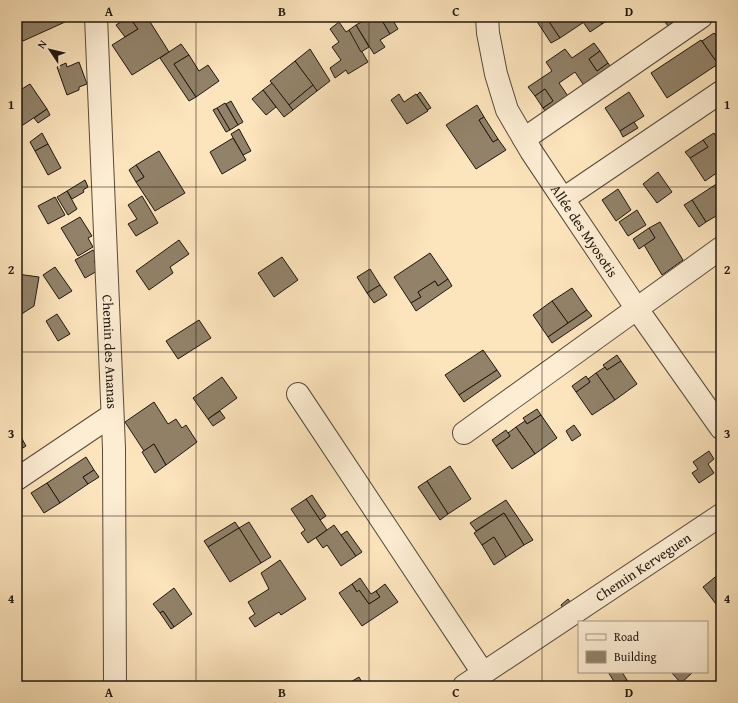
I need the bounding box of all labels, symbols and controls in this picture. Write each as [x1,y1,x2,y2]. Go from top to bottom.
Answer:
text: A [105,2,114,21]
text: B [278,2,286,21]
text: C [452,2,460,21]
text: D [625,2,633,21]
north arrow [30,30,70,70]
text: N [33,36,51,52]
text: 1 [8,95,14,114]
text: 1 [724,95,730,114]
street label: Allée des Myosotis [546,180,623,281]
text: 2 [8,260,15,279]
text: 2 [724,260,731,279]
street label: Chemin des Ananas [98,294,122,409]
text: 3 [8,424,14,443]
text: 3 [724,424,730,443]
street label: Chemin Kerveguen [591,528,695,606]
text: 4 [8,589,15,608]
text: 4 [724,589,731,608]
legend [578,621,708,673]
text: Road [614,628,640,645]
text: Building [614,648,657,665]
text: A [105,683,114,702]
text: B [278,683,286,702]
text: C [452,683,460,702]
text: D [625,683,633,702]

